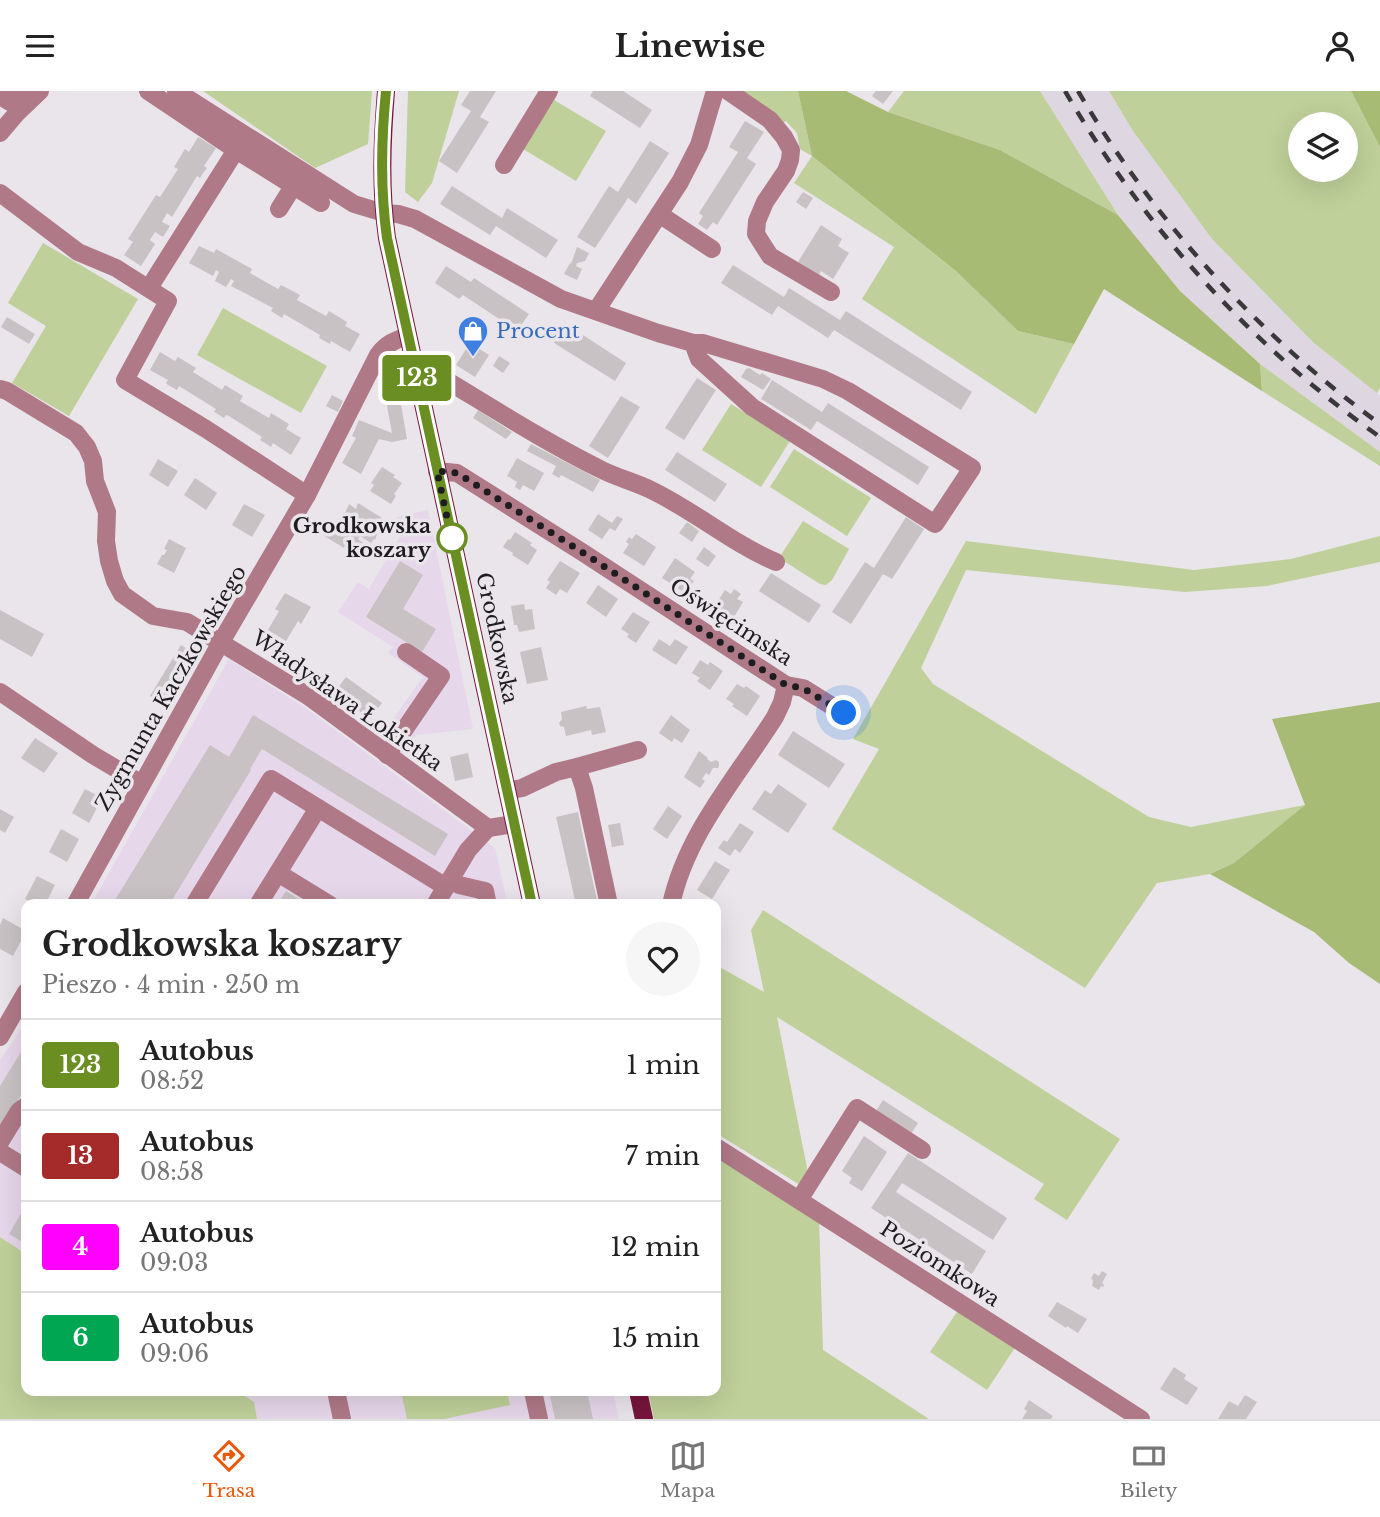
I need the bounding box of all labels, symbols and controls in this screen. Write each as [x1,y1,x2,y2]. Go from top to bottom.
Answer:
text: Linewise [615,26,765,66]
icon: menu [21,27,59,65]
icon: person [1321,27,1359,65]
map controls [1288,112,1358,182]
button: layers [1288,112,1358,182]
shop icon: Procent [456,314,490,358]
place label: Procent [496,318,580,344]
line badge: 123 [377,355,457,401]
text: 123 [396,363,438,392]
place label: Grodkowska koszary [293,513,431,563]
marker: Grodkowska koszary [437,523,467,553]
street label: Zygmunta Kaczkowskiego [90,561,252,815]
street label: Grodkowska [470,570,524,706]
street label: Oświęcimska [665,573,798,672]
street label: Władysława Łokietka [246,625,448,777]
your location [826,695,861,730]
button: heart [626,922,700,996]
text: Grodkowska koszary [42,924,402,965]
text: Pieszo · 4 min · 250 m [42,971,300,999]
text: Autobus [140,1035,254,1067]
text: 1 min [626,1049,700,1081]
text: 123 [60,1050,101,1079]
text: 08:52 [140,1067,204,1095]
text: Autobus [140,1126,254,1158]
text: 7 min [625,1140,700,1172]
text: 13 [68,1141,93,1170]
text: 08:58 [140,1158,204,1186]
street label: Poziomkowa [875,1216,1005,1313]
text: Autobus [140,1217,254,1249]
text: 12 min [610,1231,700,1263]
text: 4 [73,1232,88,1261]
text: 09:03 [140,1249,208,1277]
text: Autobus [140,1308,254,1340]
text: 15 min [611,1322,700,1354]
text: 6 [72,1323,89,1352]
text: 09:06 [140,1340,209,1368]
tab: Trasa [203,1437,255,1502]
tab: Mapa [660,1437,715,1502]
tab: Bilety [1120,1437,1177,1502]

